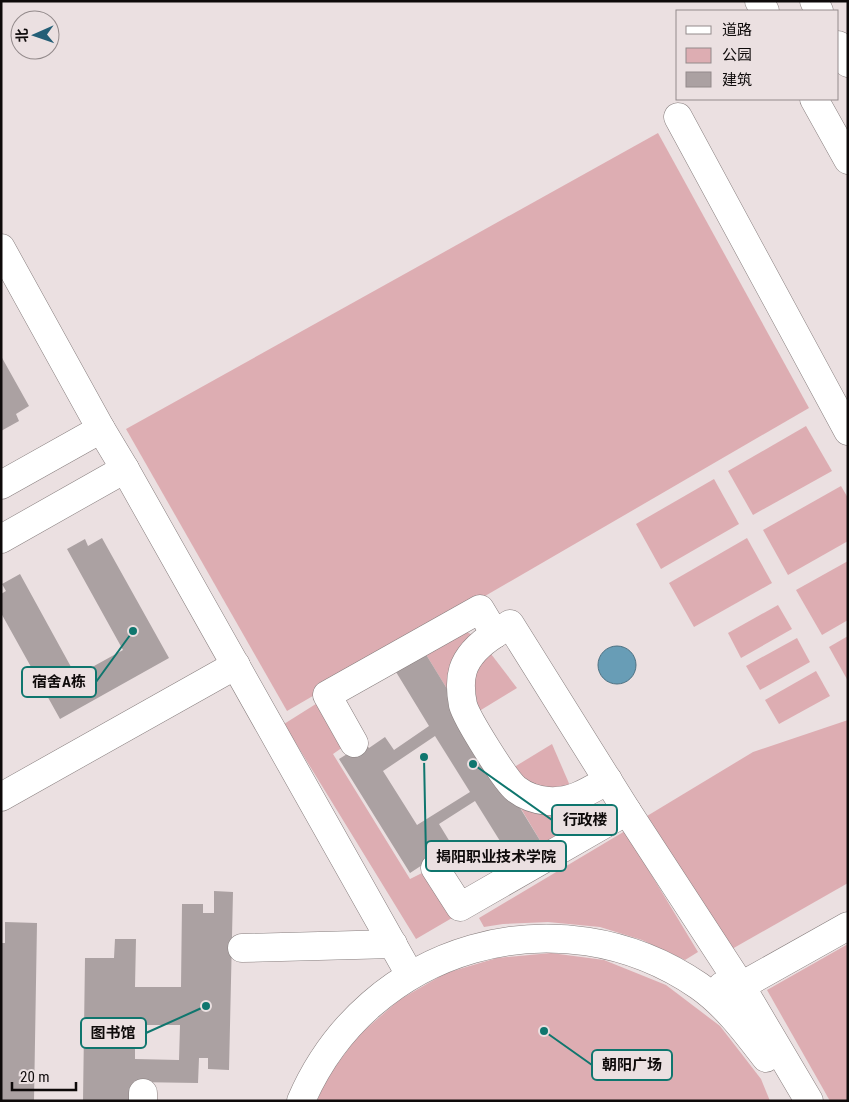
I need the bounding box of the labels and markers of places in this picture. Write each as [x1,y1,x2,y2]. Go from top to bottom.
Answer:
callout: 宿舍A栋 [22,667,96,697]
callout: 行政楼 [552,805,617,835]
callout: 揭阳职业技术学院 [426,841,566,871]
callout: 图书馆 [81,1018,146,1048]
callout: 朝阳广场 [592,1050,672,1080]

